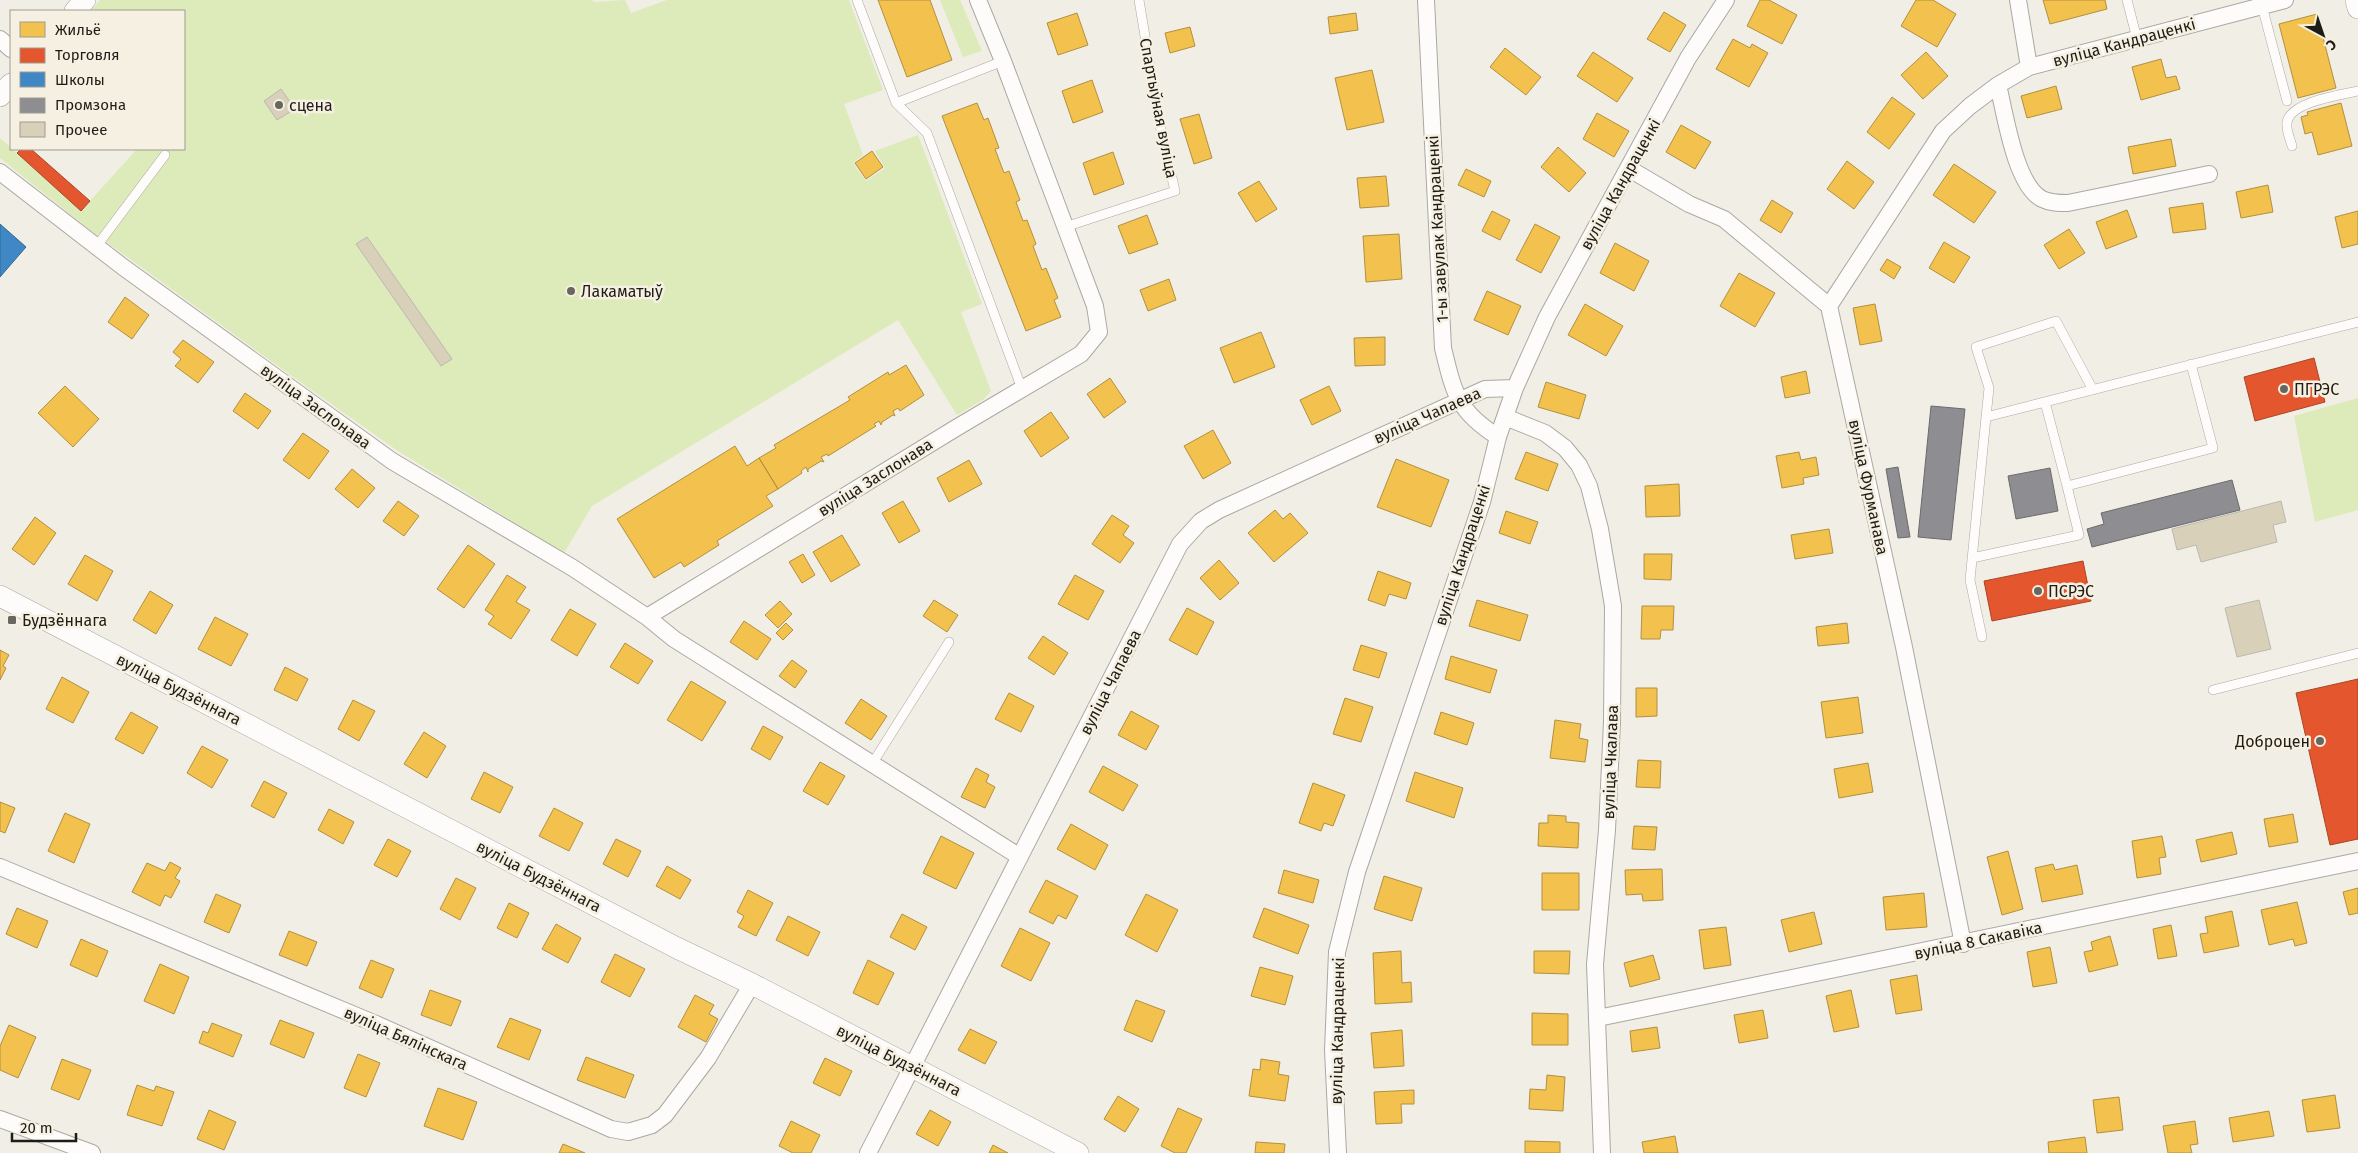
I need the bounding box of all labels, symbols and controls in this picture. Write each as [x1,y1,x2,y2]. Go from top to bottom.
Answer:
legend [10,10,185,150]
north arrow [2298,10,2348,60]
street label: вуліца Кандраценкі [2051,14,2198,71]
text: Жильё [55,21,101,39]
text: С [2322,35,2340,54]
street label: Спартыўная вуліца [1136,36,1181,180]
text: Торговля [55,46,120,64]
text: Школы [55,71,105,89]
text: Промзона [55,96,126,114]
place label: сцена [289,96,333,115]
marker: сцена [273,99,285,111]
street label: вуліца Кандраценкі [1576,115,1664,253]
text: Прочее [55,121,107,139]
street label: 1-ы завулак Кандраценкі [1423,135,1452,323]
place label: Лакаматыў [581,282,663,301]
marker: Лакаматыў [565,285,577,297]
street label: вуліца Заслонава [257,360,375,453]
place label: ПГРЭС [2294,380,2339,399]
street label: вуліца Чапаева [1371,383,1484,448]
marker: ПГРЭС [2278,383,2290,395]
street label: вуліца Фурманава [1845,418,1892,557]
street label: вуліца Заслонава [814,435,936,520]
street label: вуліца Кандраценкі [1431,482,1494,628]
place label: ПСРЭС [2048,582,2094,601]
marker: ПСРЭС [2032,585,2044,597]
place label: Будзённага [22,611,107,630]
marker: Будзённага [6,614,18,626]
street label: вуліца Чапаева [1076,626,1145,738]
street label: вуліца Будзённага [113,650,244,729]
street label: вуліца Чкалава [1599,704,1622,820]
place label: Доброцен [2234,732,2310,751]
marker: Доброцен [2314,735,2326,747]
street label: вуліца Будзённага [473,837,604,916]
street label: вуліца 8 Сакавіка [1912,918,2044,963]
street label: вуліца Кандраценкі [1327,957,1348,1105]
street label: вуліца Бялінскага [341,1003,470,1074]
street label: вуліца Будзённага [833,1021,964,1100]
scale bar [12,1110,76,1142]
text: 20 m [20,1119,53,1137]

